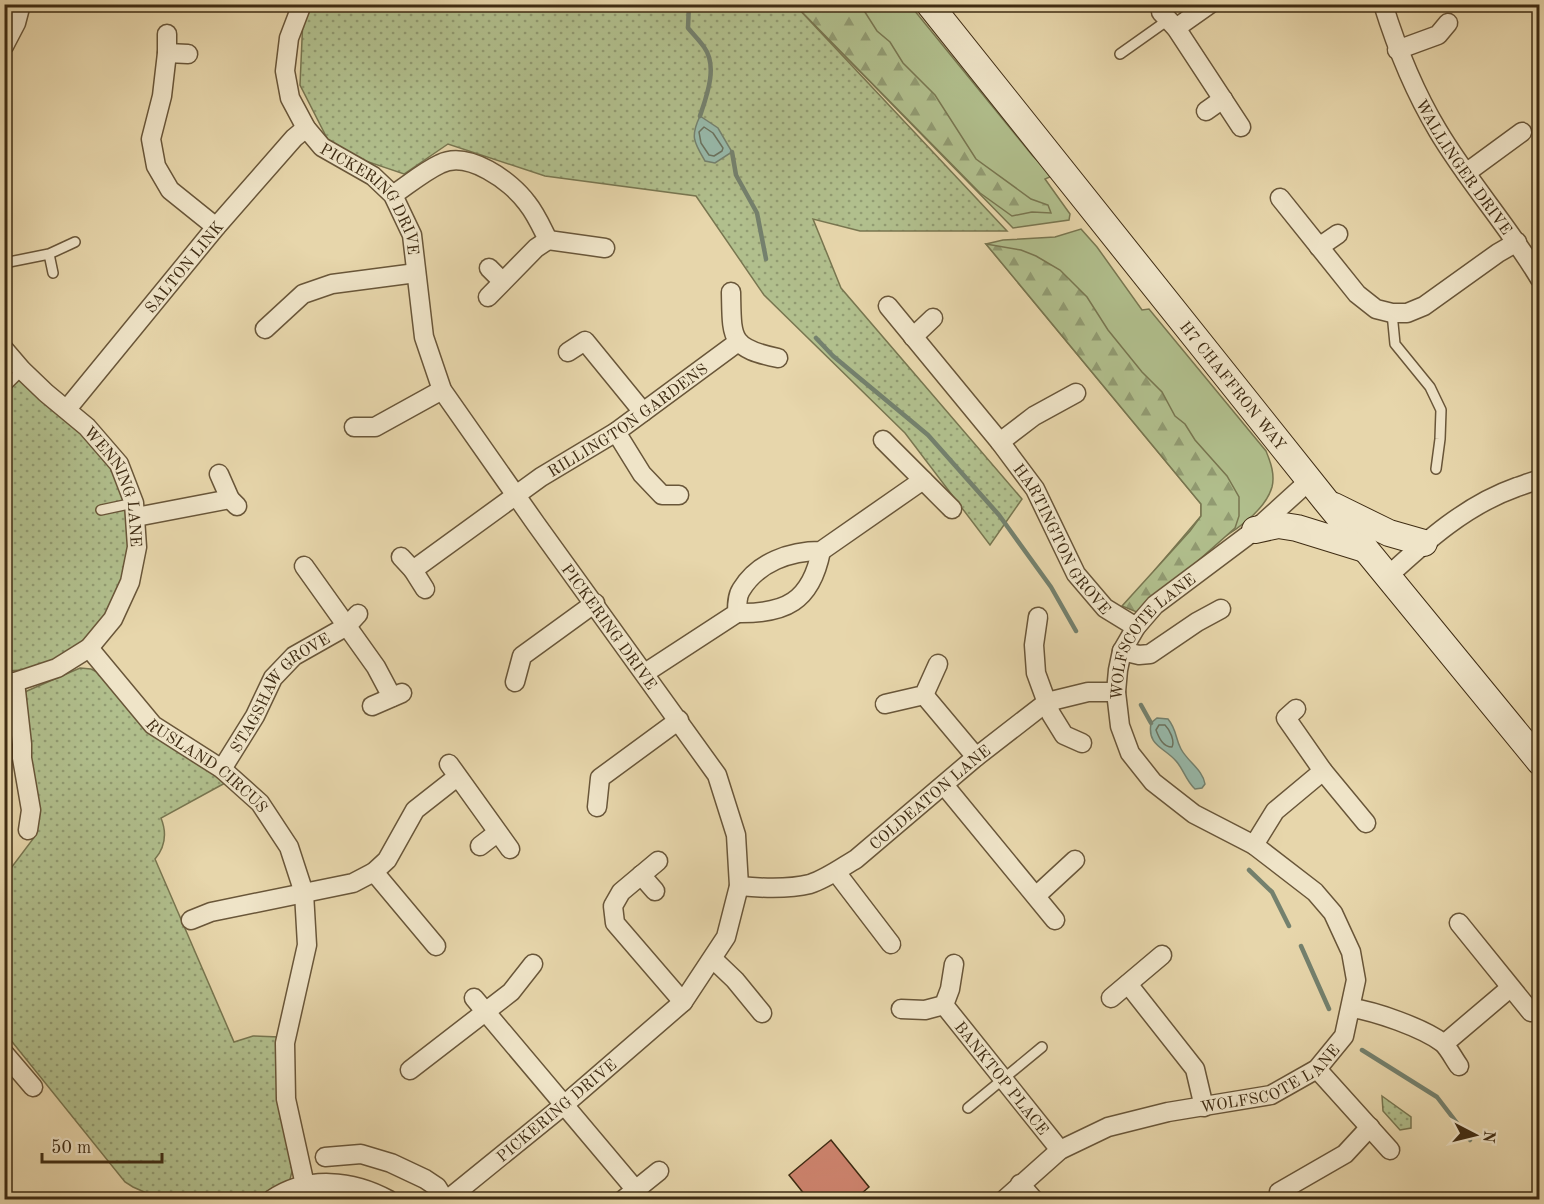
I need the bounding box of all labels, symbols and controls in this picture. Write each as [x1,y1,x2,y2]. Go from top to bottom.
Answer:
street label: WALLINGER DRIVE [1412,97,1514,238]
street label: PICKERING DRIVE [317,142,420,256]
street label: SALTON LINK [143,219,227,317]
street label: H7 CHAFFRON WAY [1176,319,1288,454]
street label: RILLINGTON GARDENS [546,361,711,481]
street label: WENNING LANE [80,424,143,548]
street label: HARTINGTON GROVE [1009,462,1113,618]
street label: PICKERING DRIVE [558,562,659,693]
street label: WOLFSCOTE LANE [1109,572,1199,701]
street label: STAGSHAW GROVE [228,631,333,756]
street label: RUSLAND CIRCUS [142,717,270,816]
street label: COLDEATON LANE [867,743,994,854]
street label: BANKTOP PLACE [951,1019,1051,1139]
street label: WOLFSCOTE LANE [1199,1042,1344,1117]
street label: PICKERING DRIVE [494,1057,620,1166]
north arrow [1445,1105,1505,1165]
scale bar [42,1126,162,1164]
text: N [1479,1130,1497,1144]
text: 50 m [51,1139,91,1157]

